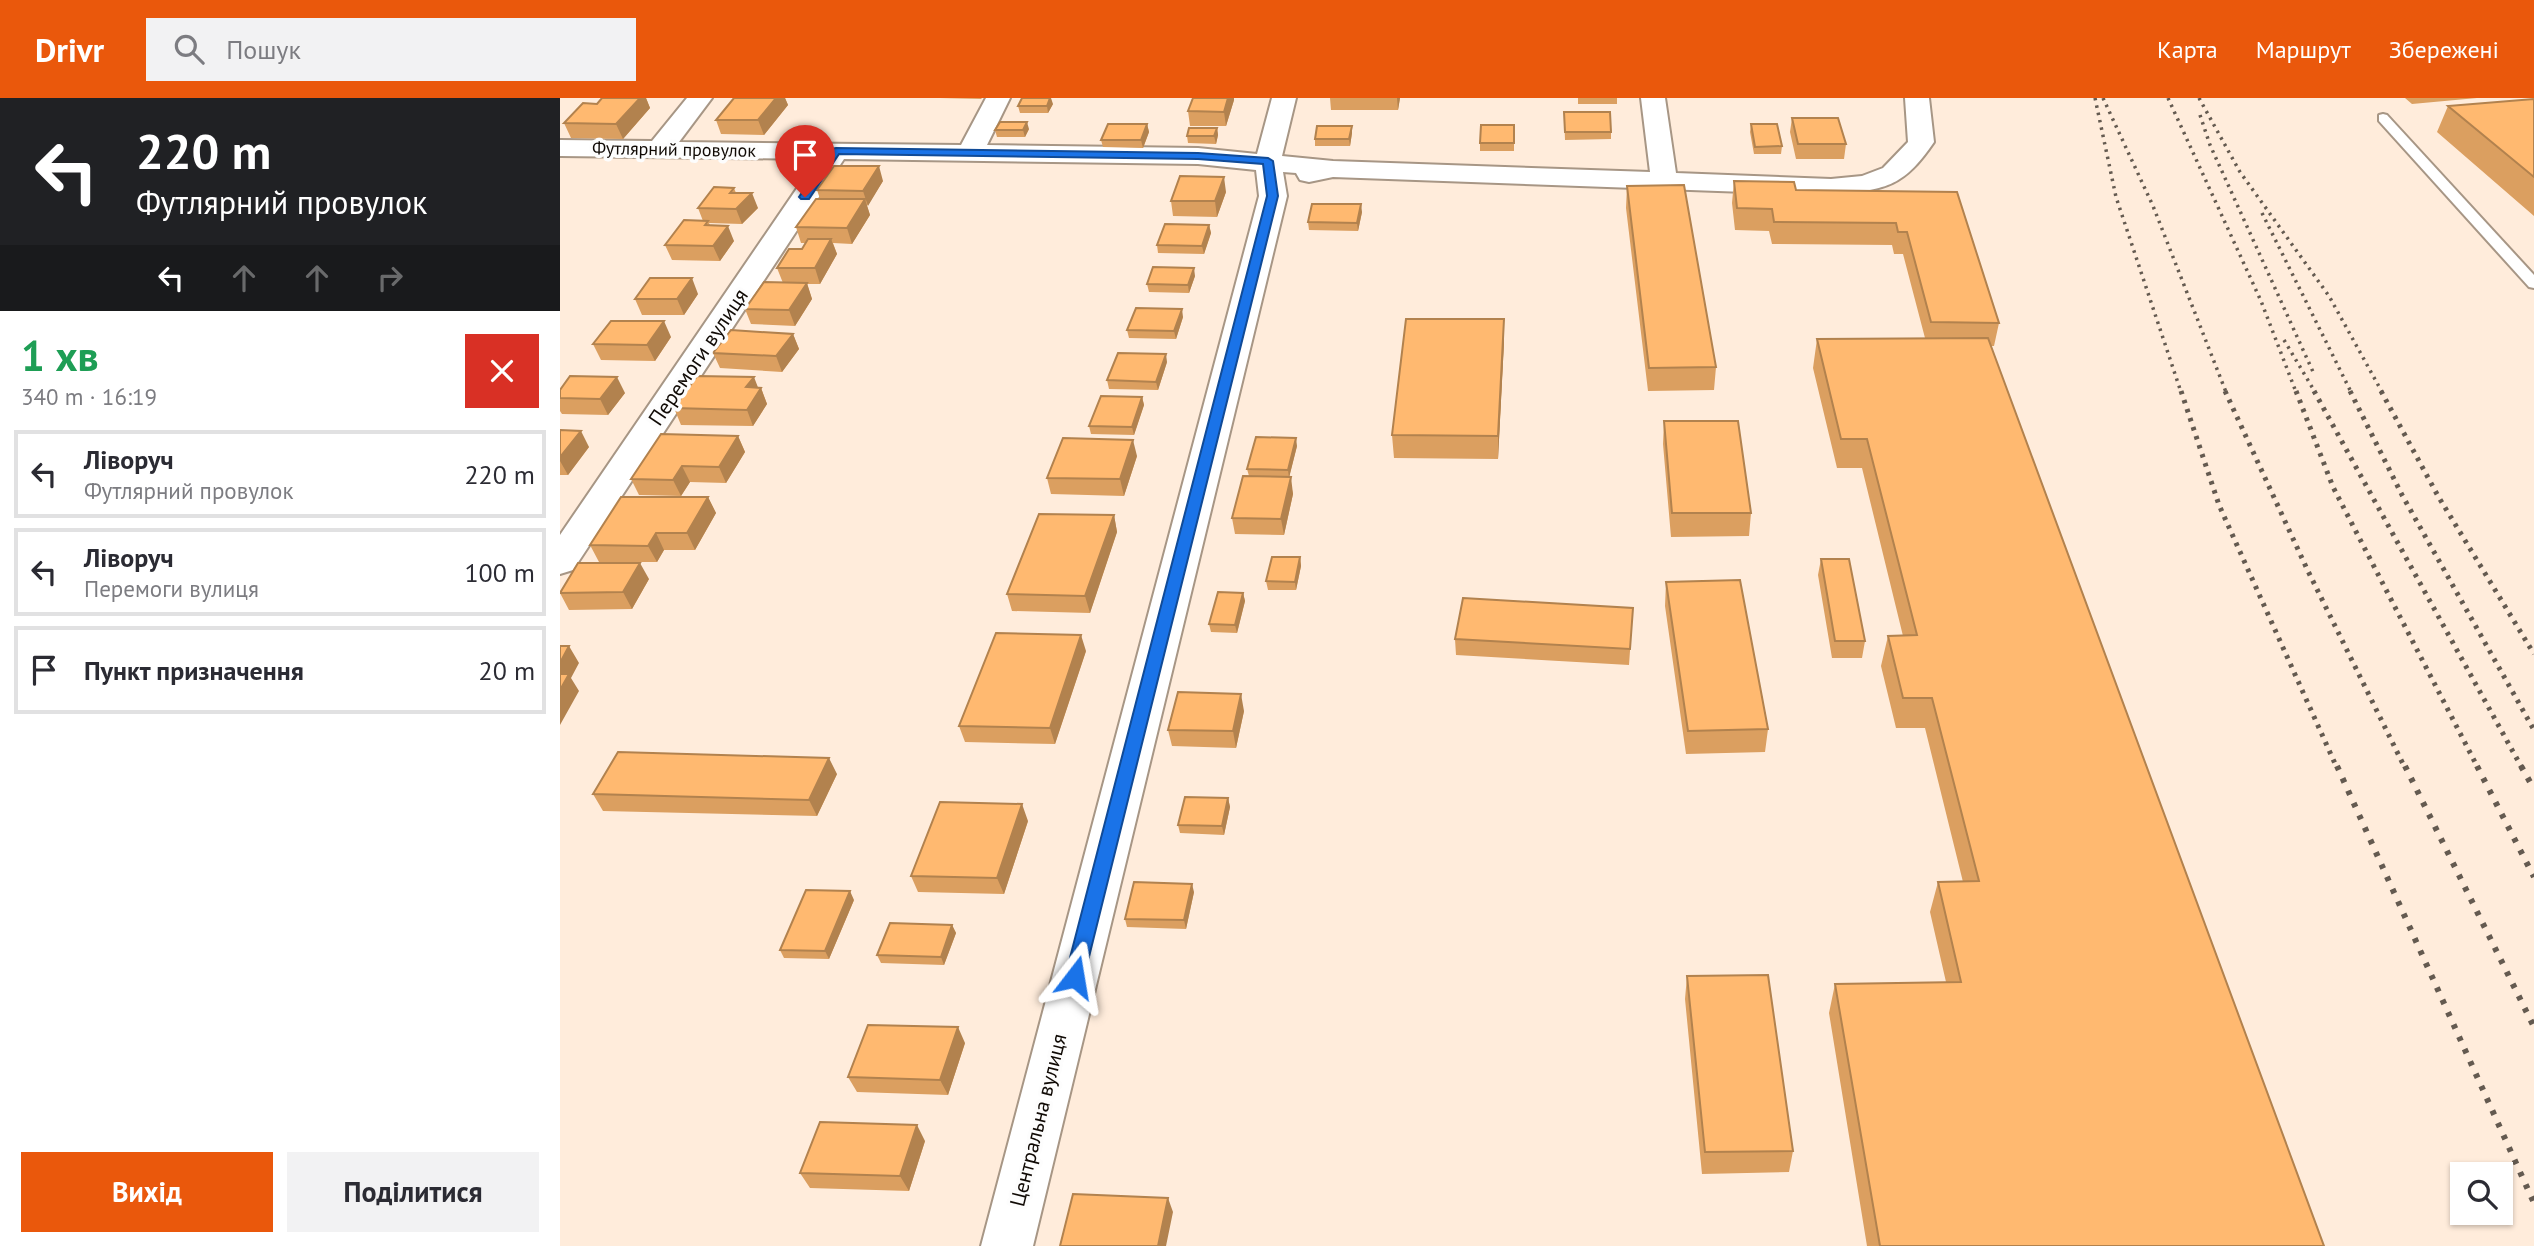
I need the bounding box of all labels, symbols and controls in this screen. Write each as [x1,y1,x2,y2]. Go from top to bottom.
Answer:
search box [146,18,636,81]
text: Drivr [35,28,104,71]
icon: search [170,30,208,68]
text: Пошук [226,33,301,66]
text: Карта [2157,34,2218,65]
text: Маршрут [2256,34,2351,65]
text: Збережені [2389,34,2499,65]
text: 220 m [136,119,271,183]
pin [775,125,835,197]
icon: left [21,126,112,217]
street label: Футлярний провулок [592,136,757,162]
icon: arrive [786,136,824,174]
text: Футлярний провулок [136,181,427,223]
icon: left [152,259,190,297]
icon: ahead [225,259,263,297]
icon: ahead [298,259,336,297]
icon: right [371,259,409,297]
street label: Перемоги вулиця [642,283,754,431]
text: 1 хв [21,328,99,383]
button: close [465,334,539,408]
text: 340 m · 16:19 [21,382,157,411]
text: Ліворуч [84,443,174,476]
icon: left [25,455,63,493]
text: 220 m [464,458,535,491]
text: Футлярний провулок [84,476,293,505]
text: Ліворуч [84,541,174,574]
icon: left [25,553,63,591]
text: 100 m [464,556,535,589]
text: Перемоги вулиця [84,574,259,603]
icon: arrive [25,651,63,689]
text: Пункт призначення [84,654,304,687]
text: 20 m [479,654,535,687]
position arrow [1038,940,1112,1014]
street label: Центральна вулиця [1003,1031,1073,1209]
button: Вихід [21,1152,273,1232]
button: Поділитися [287,1152,539,1232]
map controls [2450,1162,2513,1225]
button: search [2450,1162,2513,1225]

